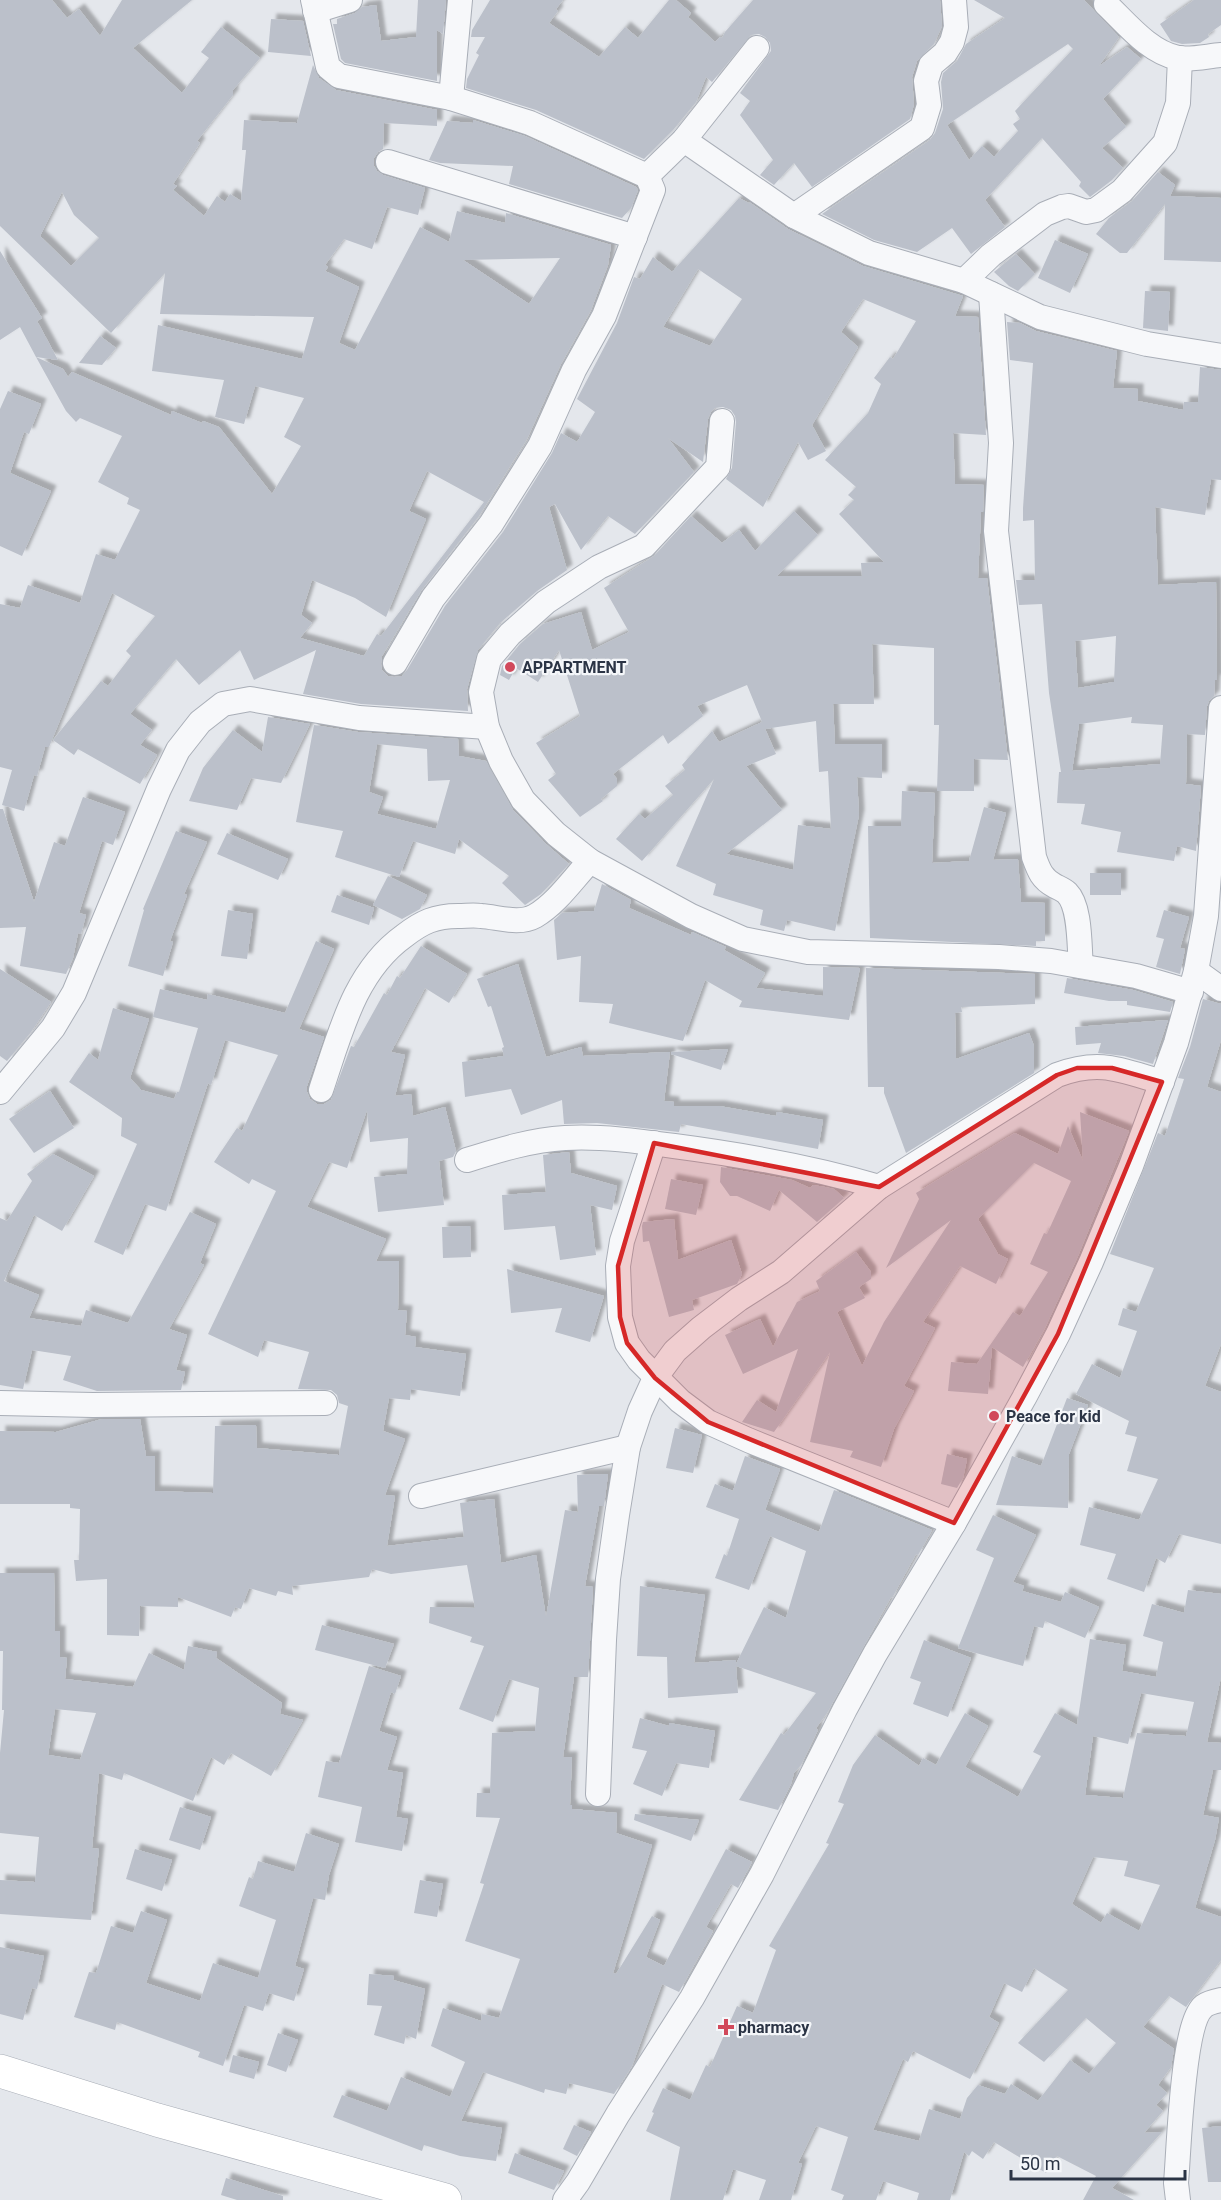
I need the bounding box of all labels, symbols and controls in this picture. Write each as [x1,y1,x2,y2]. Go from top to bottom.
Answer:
place label: APPARTMENT [522,658,627,677]
marker: APPARTMENT [503,660,517,674]
place label: Peace for kid [1006,1407,1101,1426]
marker: Peace for kid [987,1409,1001,1423]
place label: pharmacy [738,2018,810,2037]
marker: pharmacy [719,2020,733,2034]
scale bar [1011,2143,1185,2181]
text: 50 m [1020,2153,1060,2174]

